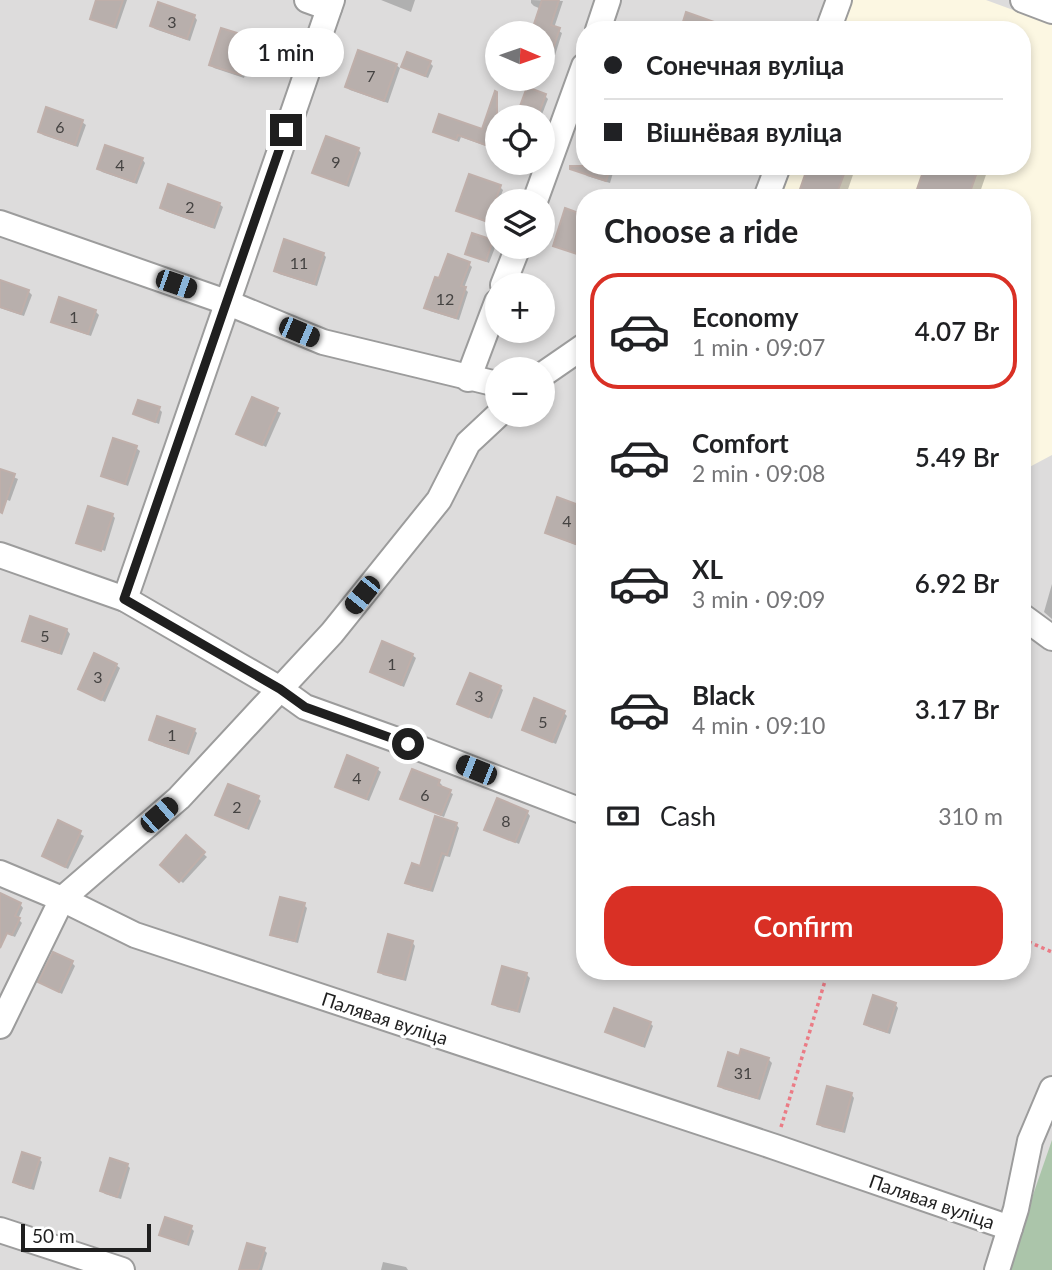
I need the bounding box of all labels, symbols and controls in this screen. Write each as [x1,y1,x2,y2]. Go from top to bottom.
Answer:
house number: 3 [167,12,177,31]
north arrow [485,21,555,91]
map controls [485,21,555,427]
callout: 1 min [228,29,344,78]
text: 1 min [258,38,314,66]
text: Сонечная вуліца [646,49,844,81]
house number: 7 [366,66,376,85]
button: locate [485,105,555,175]
route end [270,114,302,146]
text: Вішнёвая вуліца [646,116,842,148]
house number: 6 [55,117,65,136]
house number: 9 [331,152,341,171]
house number: 4 [115,155,125,174]
button: layers [485,189,555,259]
house number: 2 [185,197,195,216]
text: Choose a ride [604,211,798,250]
house number: 11 [290,253,308,272]
car [153,267,200,301]
button: + [485,273,555,343]
house number: 12 [436,289,454,308]
icon: car [608,300,671,363]
text: Economy [692,301,798,333]
house number: 1 [69,307,79,326]
car [276,314,323,350]
text: 4.07 Br [915,315,999,347]
text: 1 min · 09:07 [692,333,825,361]
button: − [485,357,555,427]
icon: car [608,426,671,489]
text: Comfort [692,427,789,459]
text: 5.49 Br [915,441,999,473]
text: 2 min · 09:08 [692,459,825,487]
house number: 4 [562,511,572,530]
icon: car [608,552,671,615]
text: XL [692,553,723,585]
text: 6.92 Br [915,567,999,599]
car [341,572,384,618]
text: 3 min · 09:09 [692,585,825,613]
house number: 5 [40,626,50,645]
house number: 1 [387,654,397,673]
house number: 3 [93,667,103,686]
icon: car [608,678,671,741]
text: Black [692,679,755,711]
house number: 3 [474,686,484,705]
text: 3.17 Br [915,693,999,725]
text: 4 min · 09:10 [692,711,825,739]
house number: 5 [538,712,548,731]
house number: 1 [167,725,177,744]
route start [392,728,424,760]
car [453,752,500,788]
house number: 4 [352,768,362,787]
house number: 6 [420,785,430,804]
car [137,793,182,837]
house number: 2 [232,797,242,816]
icon: cash [604,797,642,835]
text: Cash [660,800,716,832]
text: 310 m [938,802,1003,830]
house number: 8 [501,811,511,830]
button: Confirm [604,886,1003,966]
street label: Палявая вуліца [319,987,451,1049]
house number: 31 [734,1063,752,1082]
street label: Палявая вуліца [866,1169,998,1233]
scale bar [21,1221,150,1253]
text: 50 m [32,1224,75,1247]

